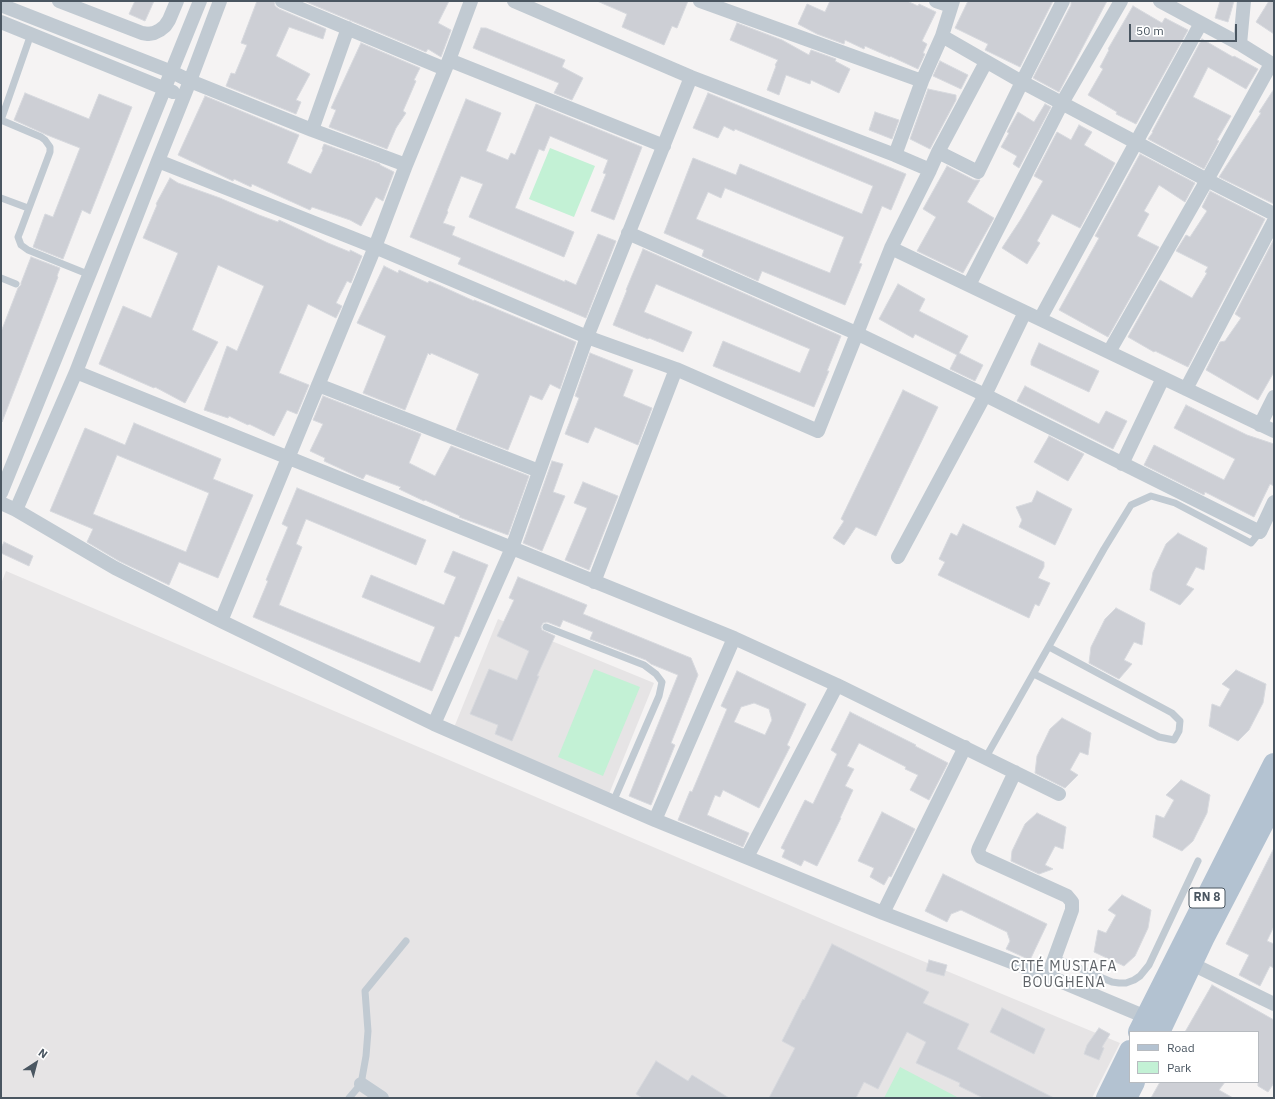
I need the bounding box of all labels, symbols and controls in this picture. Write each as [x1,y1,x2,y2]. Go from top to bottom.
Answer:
scale bar [1131,16,1239,42]
text: 50 m [1136,23,1164,38]
road number: RN 8 [1189,888,1225,908]
district label: CITÉ MUSTAFA BOUGHENA [1011,959,1117,992]
legend [1129,1031,1259,1083]
text: Road [1167,1040,1195,1055]
north arrow [16,1043,56,1083]
text: N [36,1045,50,1061]
text: Park [1167,1060,1191,1075]

